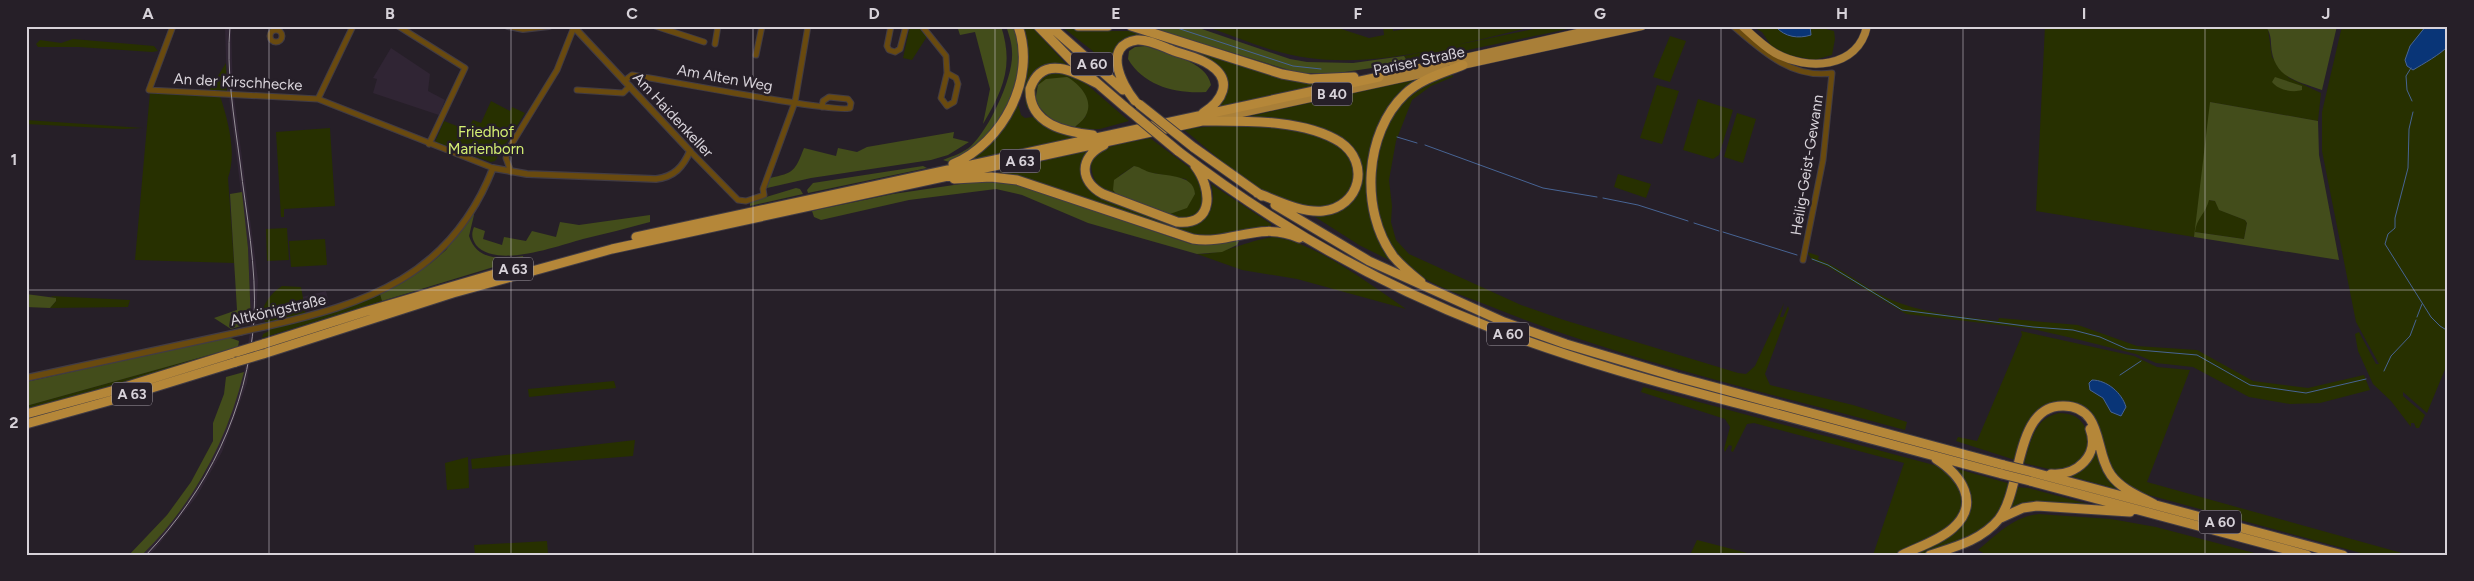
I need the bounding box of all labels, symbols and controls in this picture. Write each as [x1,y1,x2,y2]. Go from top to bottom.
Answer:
text: A [142,4,154,23]
text: B [385,4,395,23]
text: C [626,4,638,23]
text: D [868,4,880,23]
text: E [1111,4,1121,23]
text: F [1354,4,1363,23]
text: G [1594,4,1606,23]
text: H [1836,4,1848,23]
text: I [2082,4,2086,23]
text: J [2322,4,2330,23]
street label: Pariser Straße [1372,43,1466,79]
road number: A 60 [1071,52,1113,76]
street label: Am Alten Weg [676,61,774,95]
street label: Am Haidenkeller [629,69,717,161]
street label: An der Kirschhecke [173,70,303,94]
road number: B 40 [1312,82,1352,106]
street label: Heilig-Geist-Gewann [1787,93,1827,237]
park label: Friedhof Marienborn [448,123,524,158]
text: 1 [11,150,17,169]
road number: A 63 [1000,150,1040,172]
road number: A 63 [493,258,533,280]
street label: Altkönigstraße [228,290,328,330]
road number: A 60 [1487,322,1529,346]
road number: A 63 [112,382,152,406]
text: 2 [9,413,19,432]
road number: A 60 [2199,511,2241,534]

